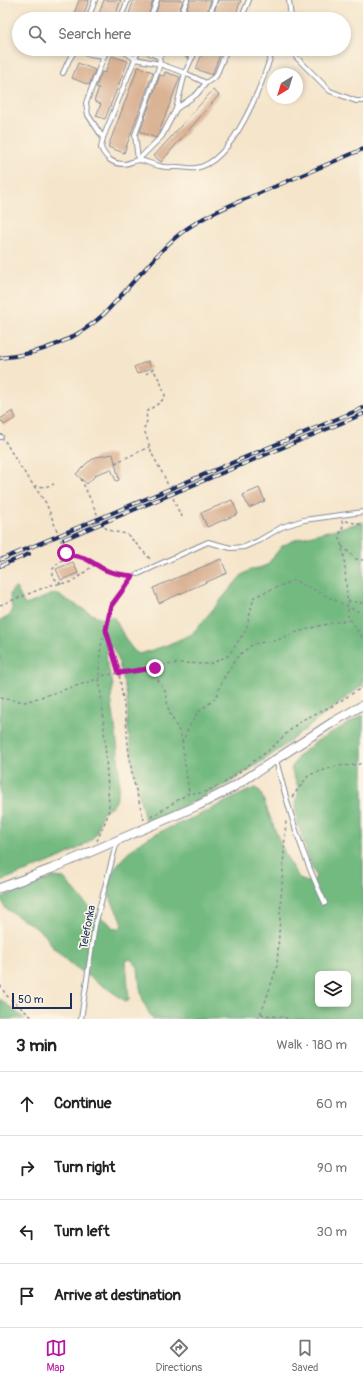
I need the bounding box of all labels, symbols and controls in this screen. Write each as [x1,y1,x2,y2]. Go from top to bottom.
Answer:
search box [12,12,351,56]
icon: search [26,23,48,45]
text: Search here [58,25,131,44]
north arrow [267,68,303,104]
route start [57,544,75,562]
route end [146,659,164,677]
street label: Telefonka [77,904,98,950]
map controls [315,971,351,1007]
button: layers [315,971,351,1007]
scale bar [12,991,72,1010]
text: 50 m [18,993,44,1006]
text: 3 min [16,1035,57,1056]
text: Walk · 180 m [277,1037,347,1053]
icon: ahead [16,1093,38,1115]
text: Continue [54,1094,112,1113]
text: 60 m [316,1096,347,1112]
icon: right [16,1157,38,1179]
text: Turn right [54,1158,115,1177]
text: 90 m [317,1160,347,1176]
icon: left [16,1221,38,1243]
text: Turn left [54,1222,110,1241]
text: 30 m [317,1224,347,1240]
icon: arrive [16,1285,38,1307]
text: Arrive at destination [54,1286,181,1305]
tab: Map [45,1337,67,1374]
tab: Directions [156,1337,202,1374]
tab: Saved [291,1337,318,1374]

